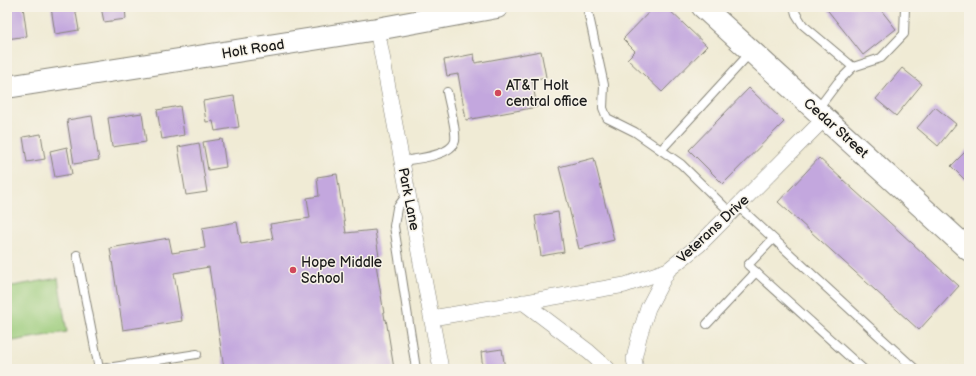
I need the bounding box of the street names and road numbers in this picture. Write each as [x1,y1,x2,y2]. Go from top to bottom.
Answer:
street label: Holt Road [220,36,286,62]
street label: Cedar Street [800,95,872,162]
street label: Park Lane [395,166,423,232]
street label: Veterans Drive [673,191,753,267]

